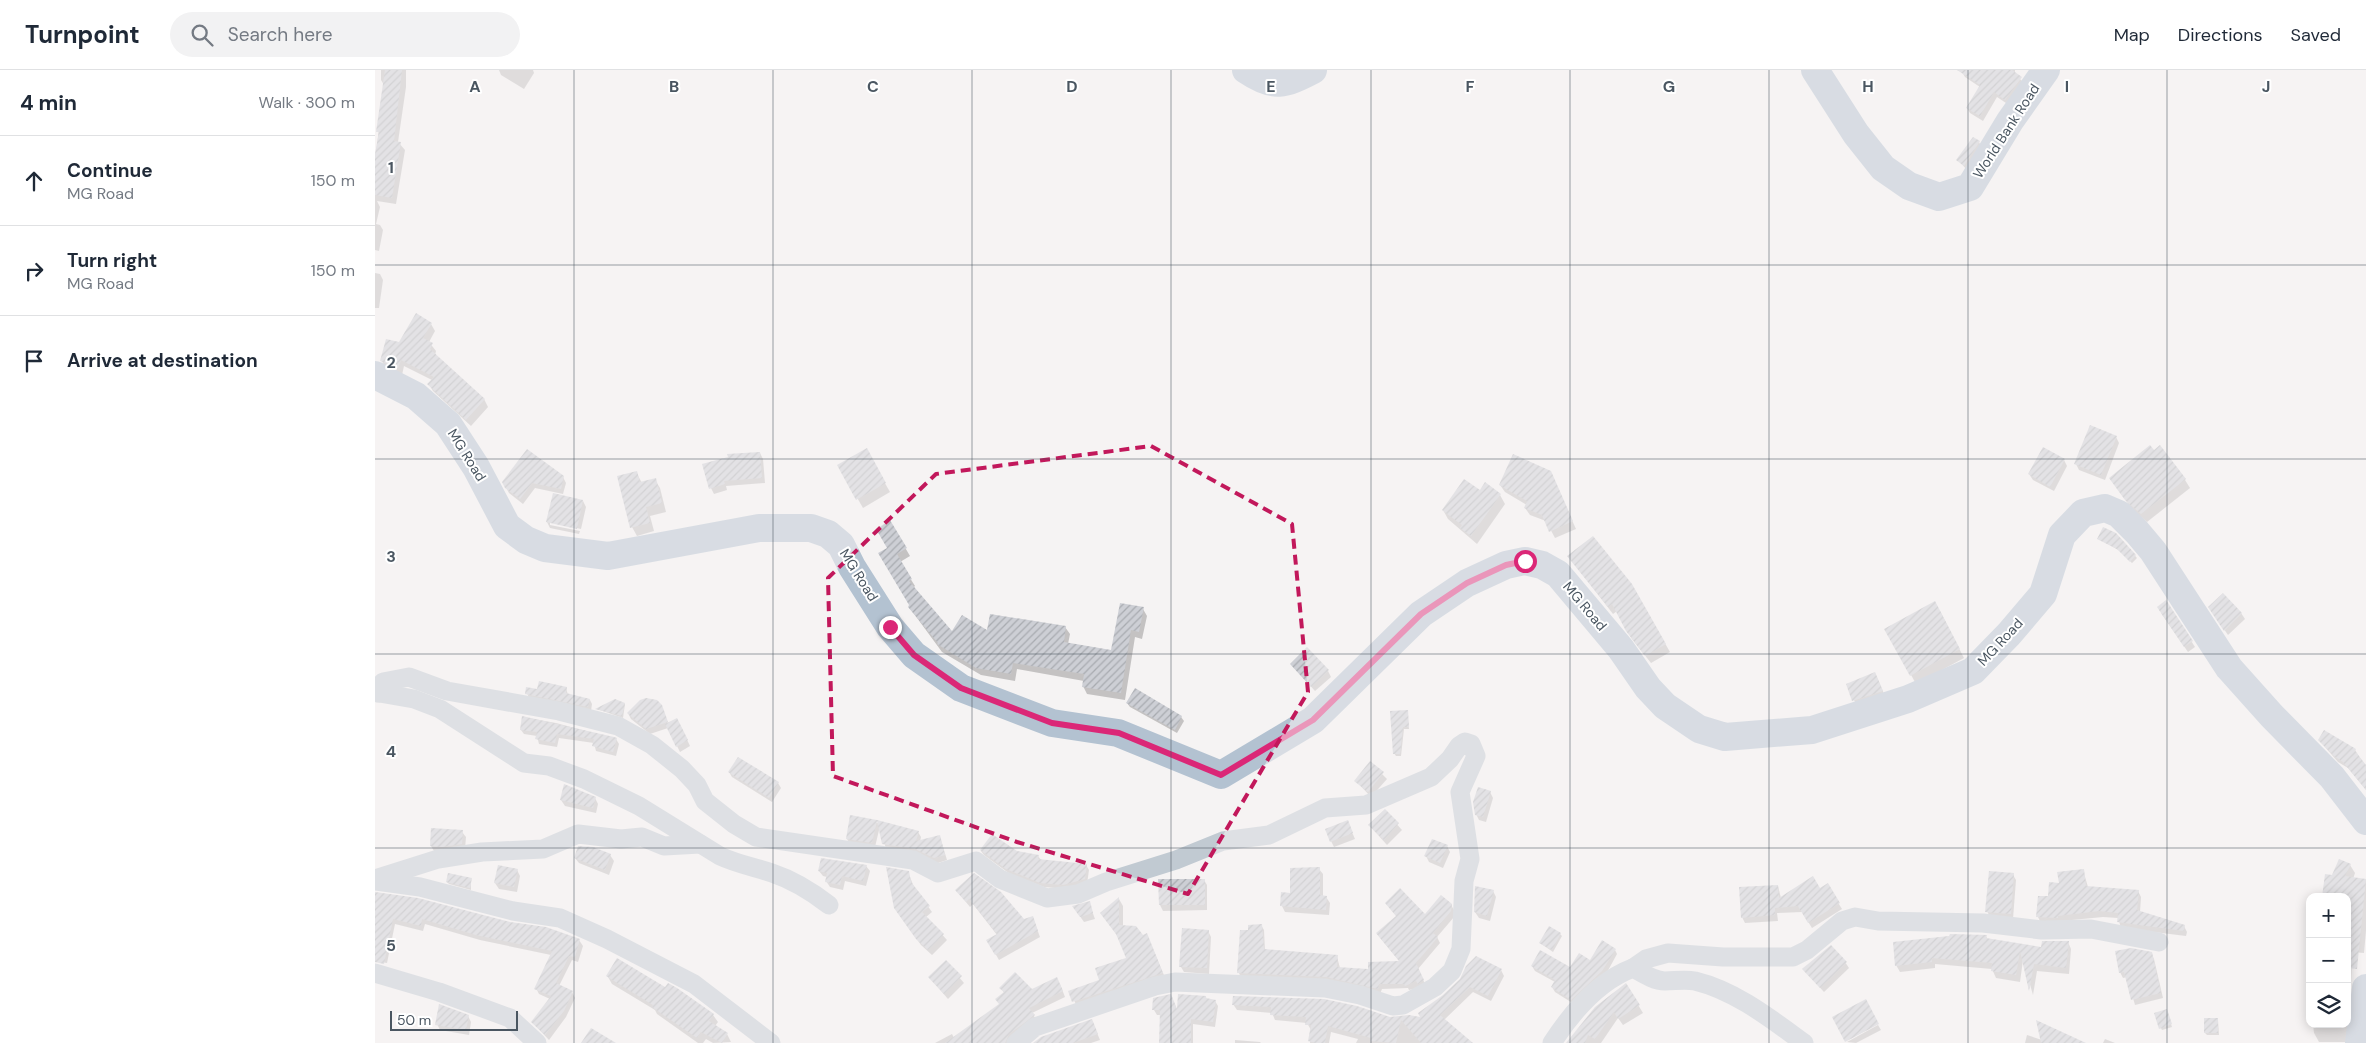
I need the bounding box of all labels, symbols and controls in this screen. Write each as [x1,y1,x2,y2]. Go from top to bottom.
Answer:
search box [170,12,520,57]
text: Turnpoint [25,19,140,50]
icon: search [188,21,216,49]
text: Search here [228,22,333,47]
text: Map [2114,23,2150,47]
text: Directions [2178,23,2263,47]
text: Saved [2291,23,2341,47]
text: A [469,76,481,97]
text: B [669,76,679,97]
text: C [867,76,879,97]
text: D [1066,76,1078,97]
text: E [1266,76,1276,97]
text: F [1466,76,1475,97]
text: G [1663,76,1675,97]
text: H [1862,76,1874,97]
text: I [2065,76,2069,97]
text: J [2262,76,2270,97]
street label: World Bank Road [1969,80,2043,182]
text: 4 min [20,89,77,117]
text: Walk · 300 m [258,92,355,113]
text: 1 [388,157,394,178]
text: Continue [67,158,153,183]
icon: ahead [20,167,48,195]
text: 150 m [311,170,355,191]
text: MG Road [67,183,134,204]
text: Turn right [67,248,157,273]
icon: right [20,257,48,285]
text: 150 m [311,260,355,281]
text: MG Road [67,273,134,294]
icon: arrive [20,347,48,375]
text: Arrive at destination [67,348,258,373]
text: 2 [386,352,396,373]
street label: MG Road [444,425,490,485]
street label: MG Road [836,545,882,605]
text: 3 [386,546,396,567]
route start [1514,550,1537,573]
street label: MG Road [1559,578,1611,634]
street label: MG Road [1973,614,2027,670]
route end [879,616,902,639]
text: 4 [386,741,396,762]
map controls [2306,893,2351,1028]
button: + [2306,893,2351,938]
text: 5 [386,935,396,956]
button: − [2306,938,2351,983]
button: layers [2306,983,2351,1028]
scale bar [390,1008,517,1031]
text: 50 m [397,1011,431,1029]

